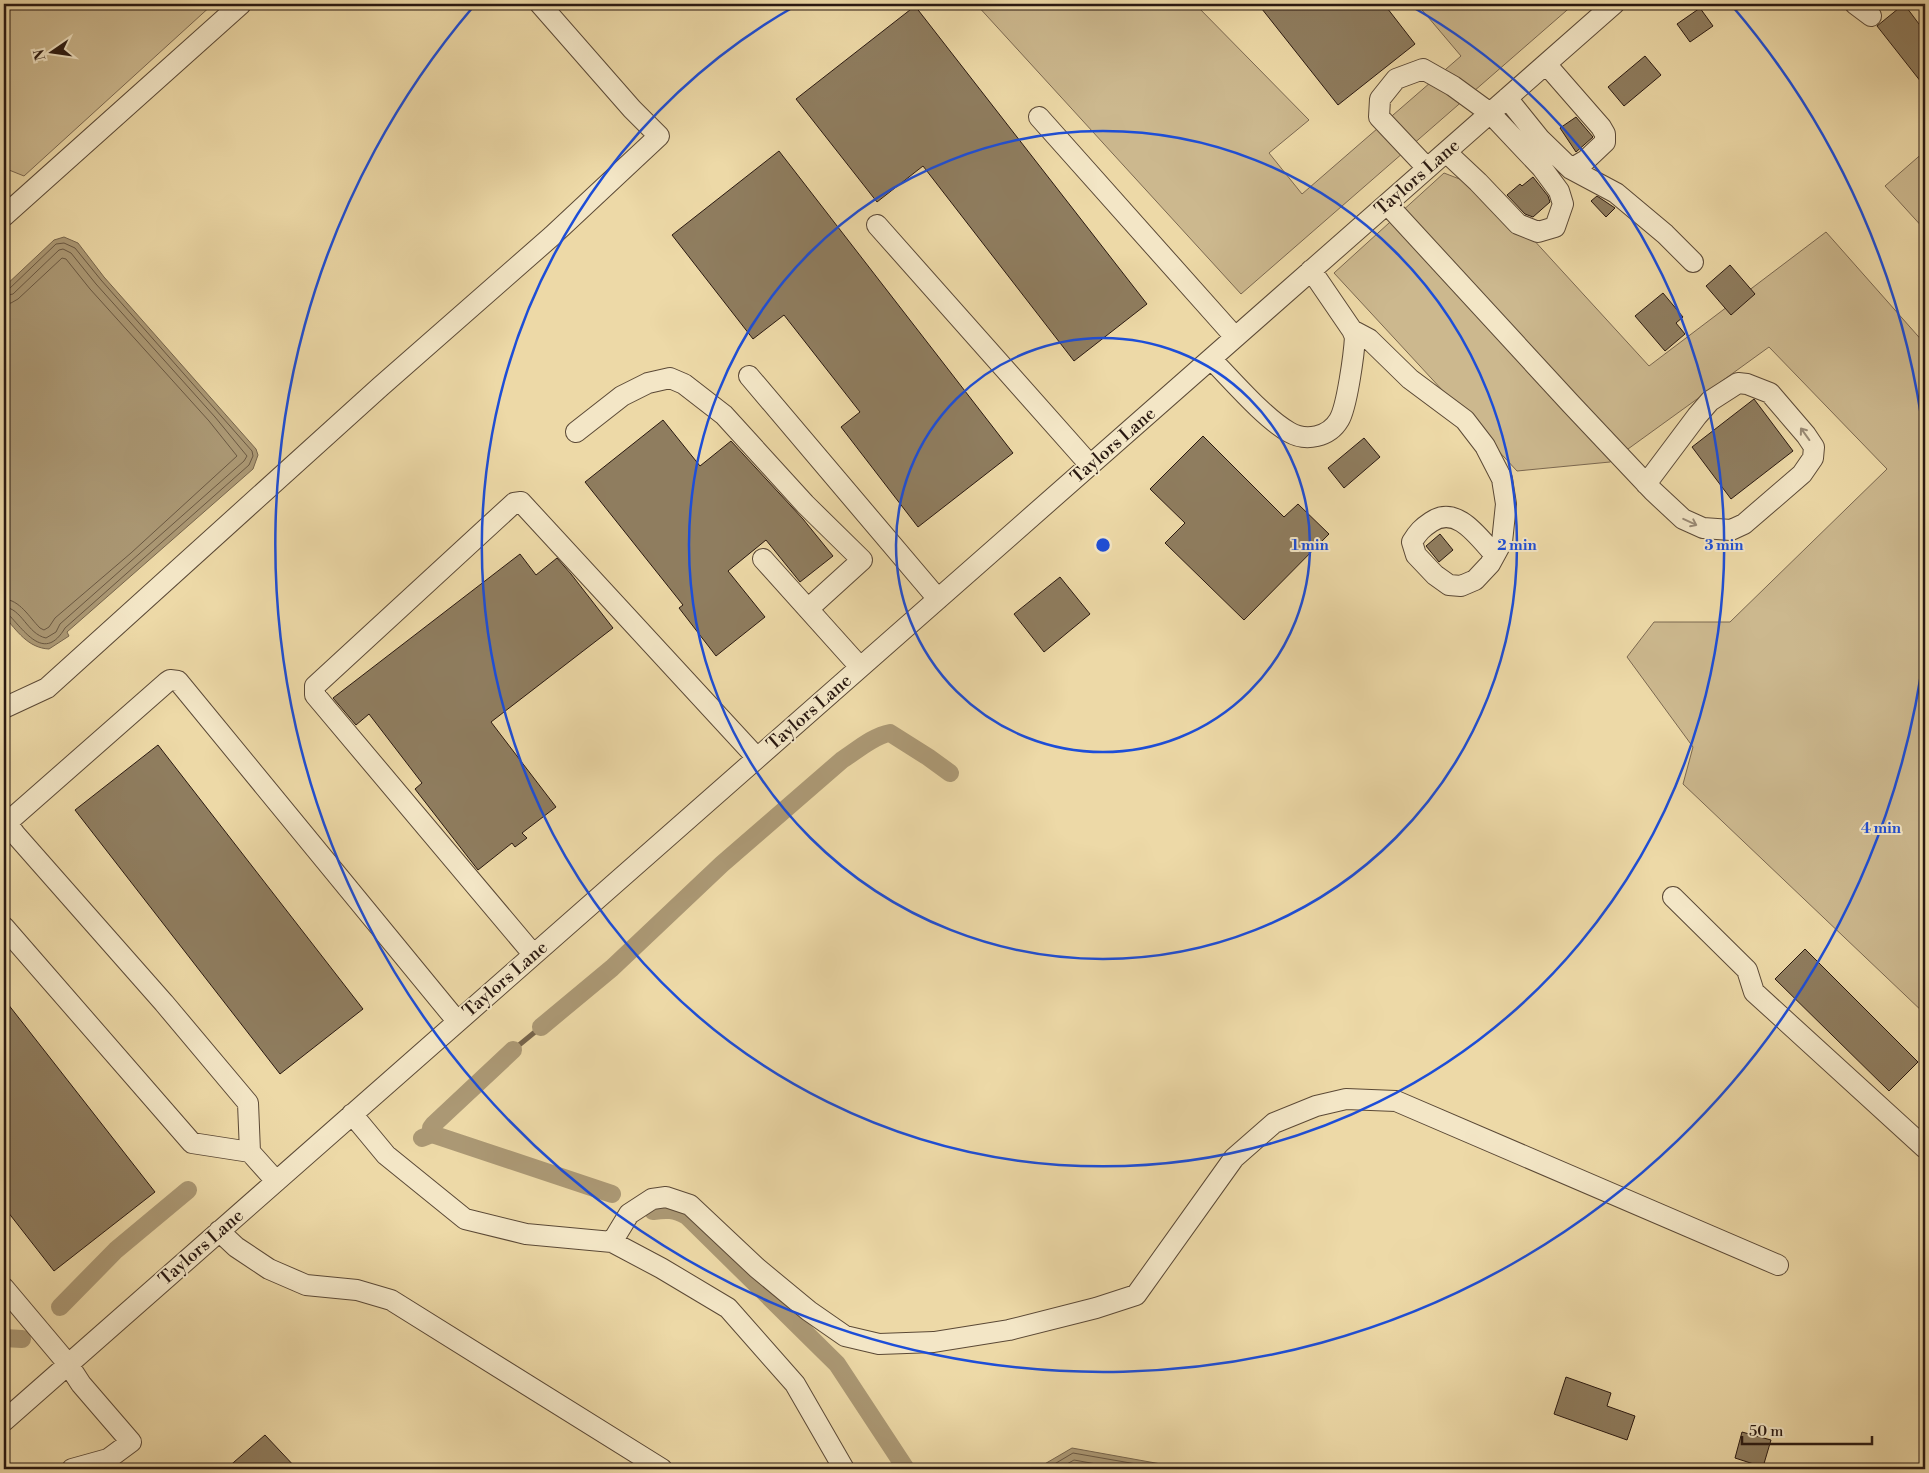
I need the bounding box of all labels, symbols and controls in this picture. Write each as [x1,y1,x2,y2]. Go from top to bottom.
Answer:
north arrow [28,28,78,78]
text: N [30,47,50,62]
street label: Taylors Lane [1370,134,1464,220]
street label: Taylors Lane [1066,402,1160,488]
one-way arrow [1800,427,1810,441]
one-way arrow [1682,518,1697,527]
centre of rings [1094,536,1112,554]
text: 1 min [1291,536,1329,555]
text: 2 min [1497,536,1537,555]
text: 3 min [1704,536,1744,555]
street label: Taylors Lane [762,669,856,755]
text: 4 min [1861,819,1902,838]
street label: Taylors Lane [458,936,552,1022]
street label: Taylors Lane [154,1204,248,1290]
scale bar [1742,1413,1872,1445]
text: 50 m [1749,1422,1783,1441]

